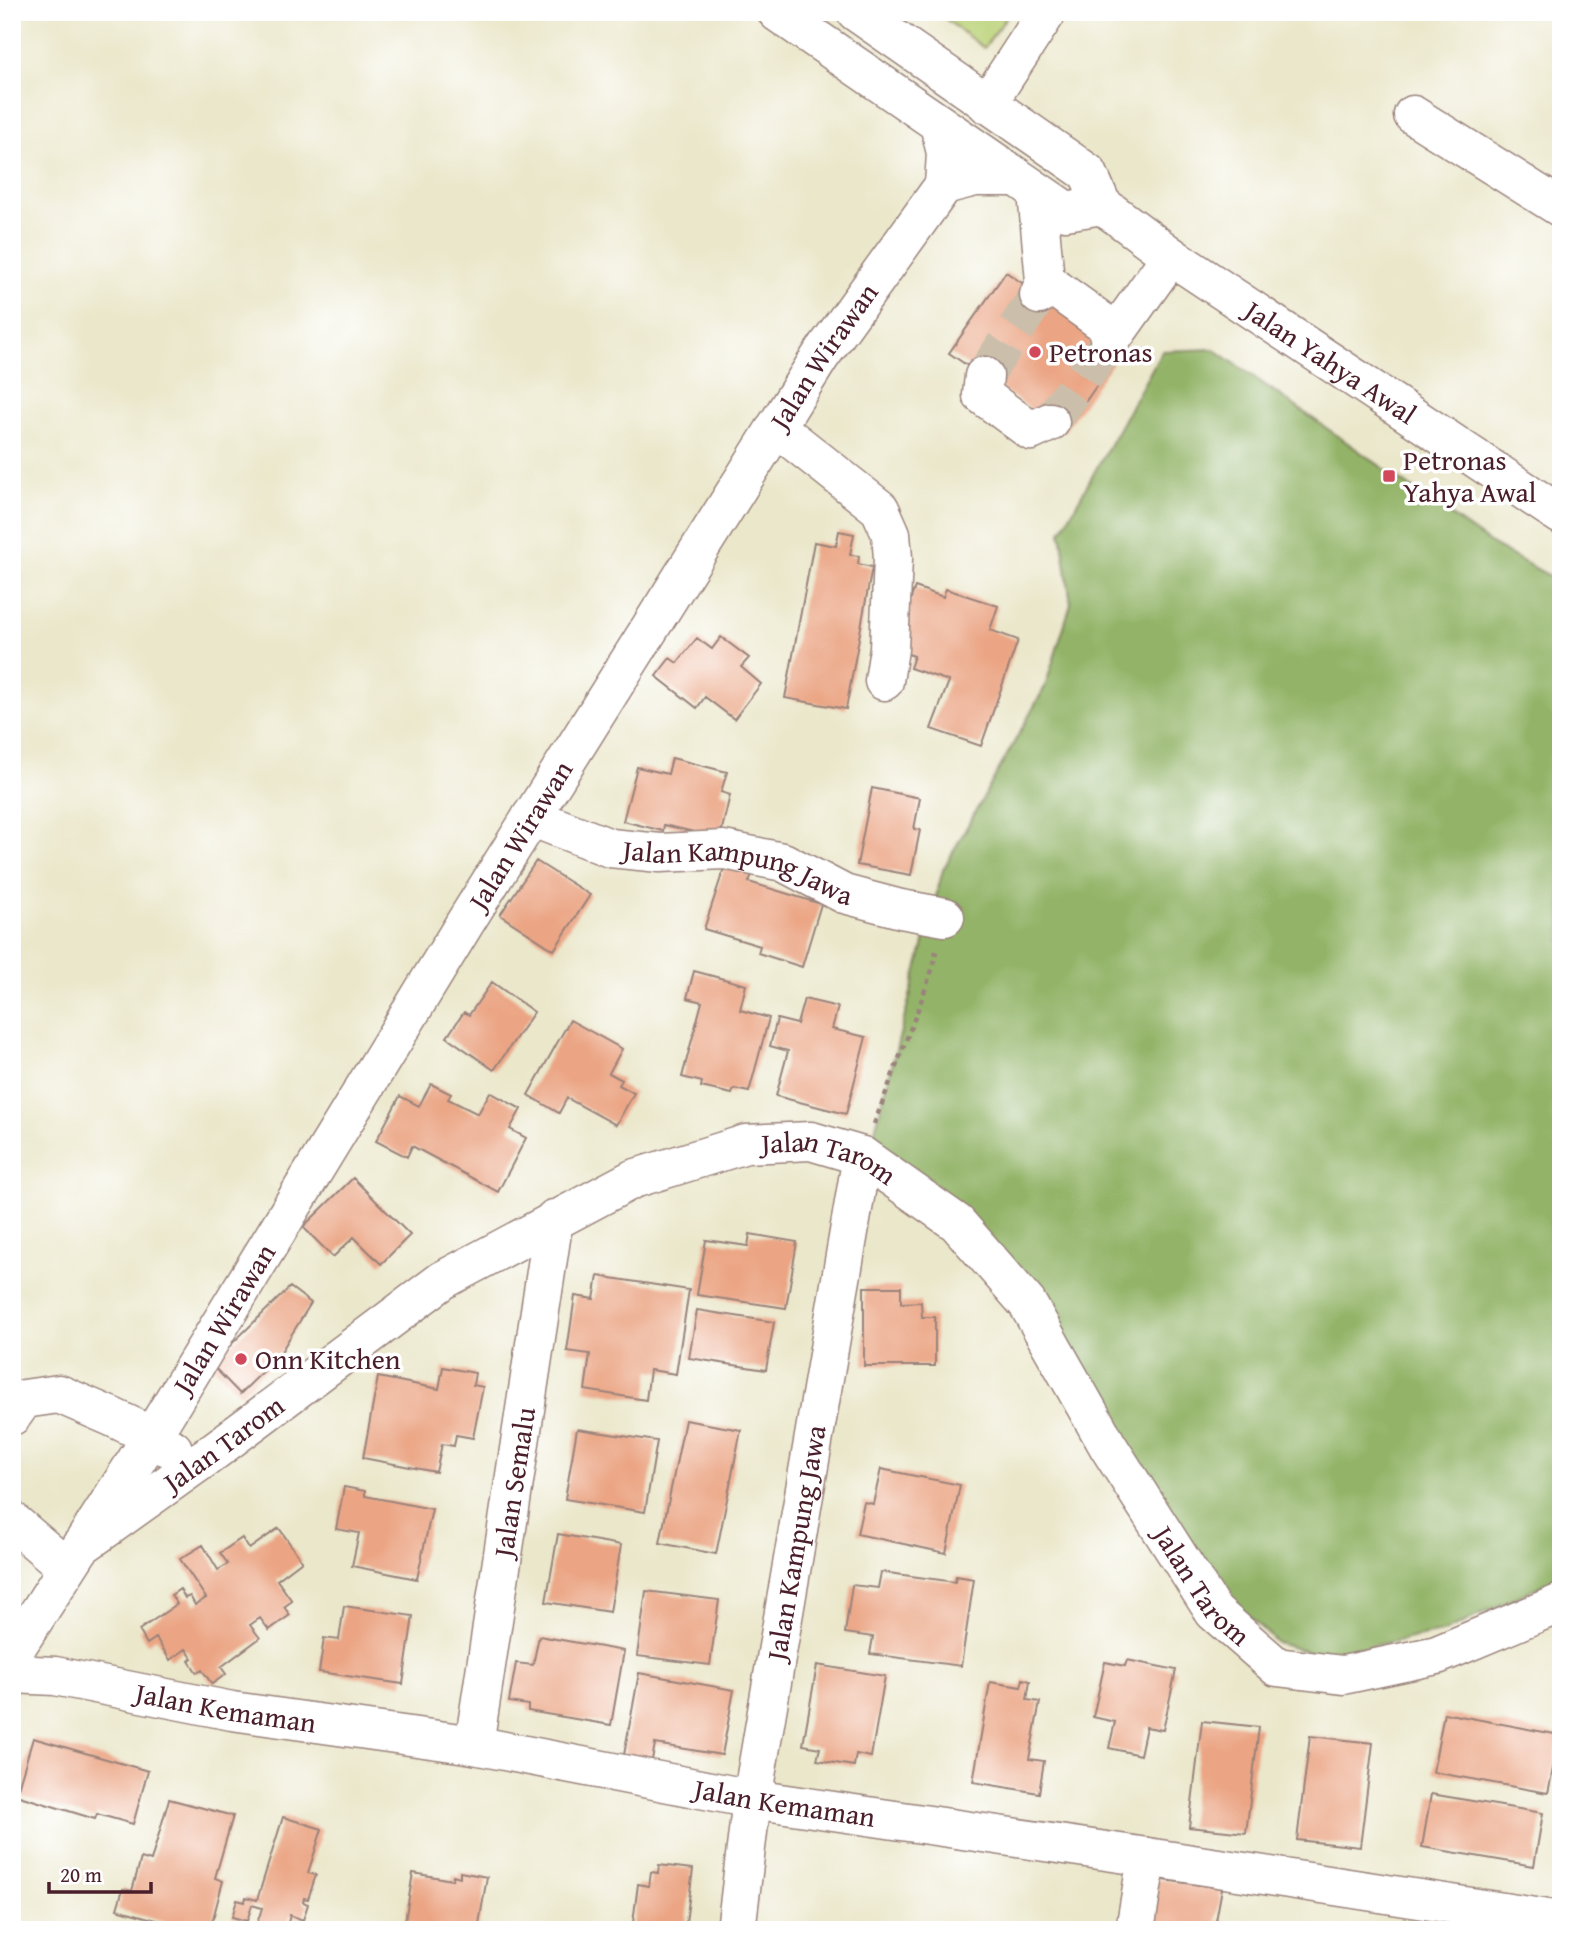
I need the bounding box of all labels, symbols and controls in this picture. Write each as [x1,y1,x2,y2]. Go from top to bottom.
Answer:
street label: Jalan Wirawan [757,274,888,439]
street label: Jalan Yahya Awal [1235,288,1425,434]
place label: Petronas [1049,331,1153,372]
marker: Petronas [1027,344,1043,360]
place label: Petronas Yahya Awal [1403,439,1537,512]
marker: Petronas Yahya Awal [1381,468,1397,484]
street label: Jalan Wirawan [456,752,582,920]
street label: Jalan Kampung Jawa [618,828,858,916]
street label: Jalan Tarom [757,1119,905,1194]
street label: Jalan Wirawan [160,1235,285,1403]
place label: Onn Kitchen [255,1338,401,1379]
marker: Onn Kitchen [233,1351,249,1367]
street label: Jalan Tarom [152,1385,292,1503]
street label: Jalan Semalu [481,1404,545,1563]
street label: Jalan Kampung Jawa [755,1421,836,1666]
street label: Jalan Tarom [1142,1515,1260,1655]
street label: Jalan Kemaman [129,1671,319,1743]
street label: Jalan Kemaman [688,1767,878,1837]
scale bar [49,1851,150,1895]
text: 20 m [60,1859,102,1890]

